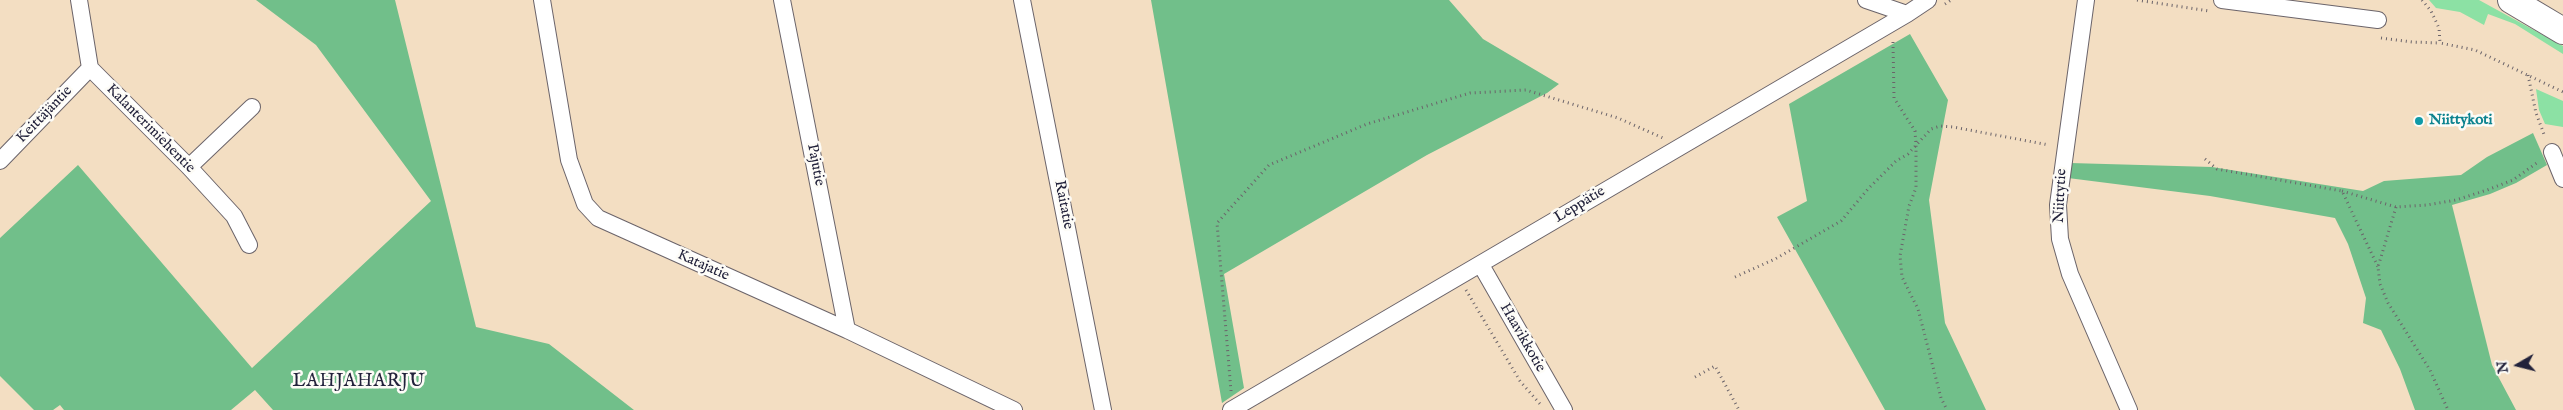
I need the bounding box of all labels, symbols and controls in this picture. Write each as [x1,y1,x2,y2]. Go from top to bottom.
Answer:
street label: Kalanterimiehentie [102,81,198,177]
street label: Keittäjäntie [13,83,77,147]
place label: Niittykoti [2429,112,2492,130]
marker: Niittykoti [2413,115,2425,127]
street label: Pajutie [802,142,828,188]
street label: Niittytie [2051,168,2071,224]
street label: Raitatie [1049,179,1077,231]
street label: Leppätie [1551,183,1609,227]
street label: Katajatie [674,247,732,285]
street label: Haavikkotie [1495,300,1549,376]
north arrow [2493,340,2543,390]
text: N [2493,360,2513,374]
district label: LAHJAHARJU [291,371,427,393]

